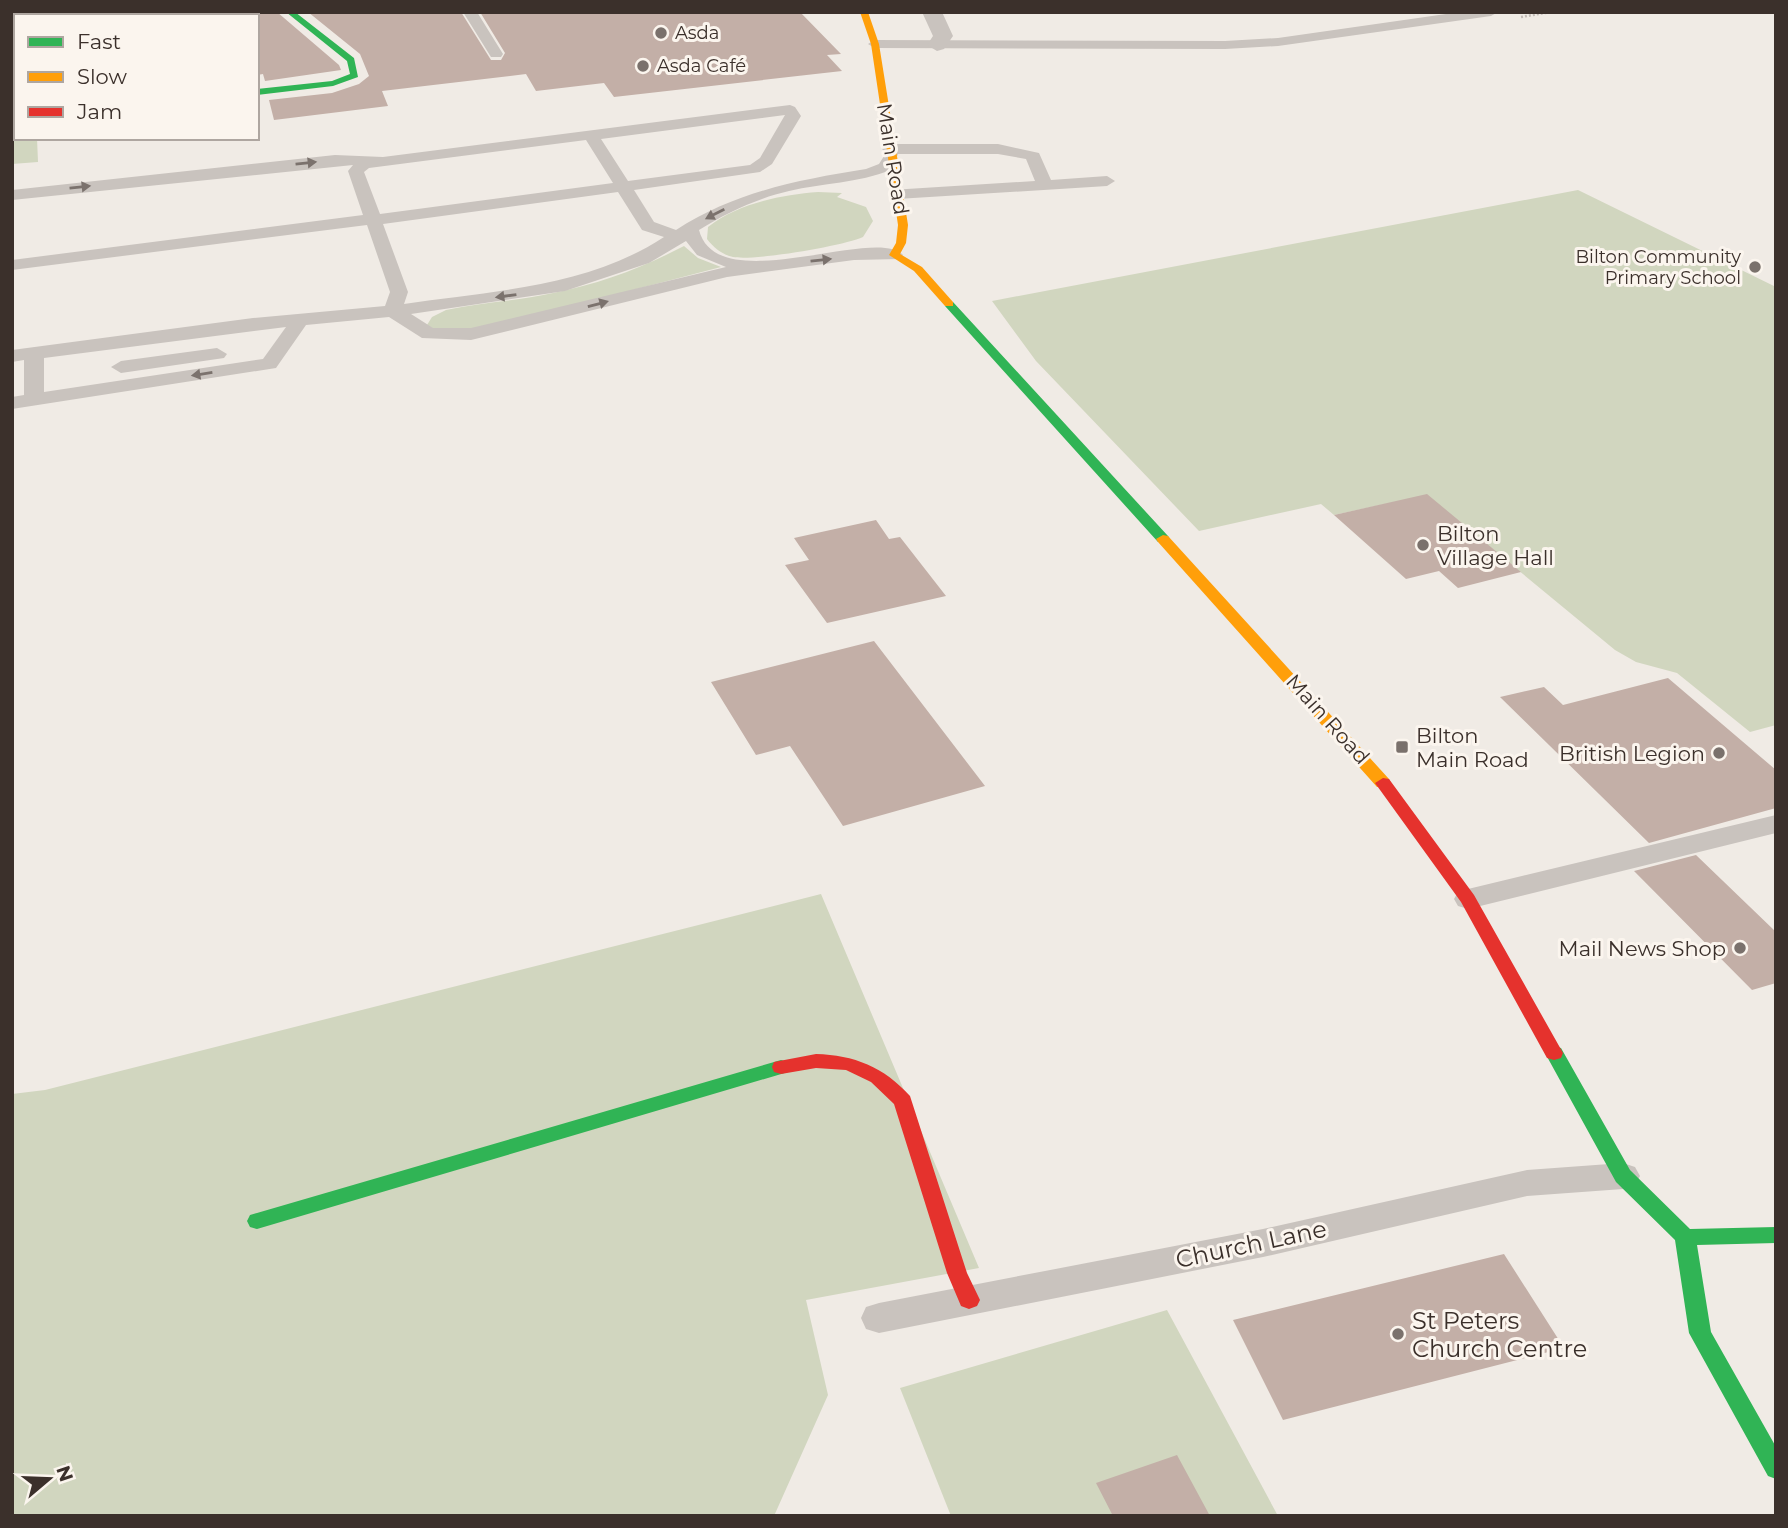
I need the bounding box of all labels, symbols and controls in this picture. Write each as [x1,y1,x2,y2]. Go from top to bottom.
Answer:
legend [14,14,259,140]
place label: Asda [675,22,719,44]
marker: Asda [653,25,669,41]
text: Fast [77,29,121,54]
place label: Asda Café [657,55,746,77]
marker: Asda Café [635,58,651,74]
text: Slow [77,64,127,89]
text: Jam [76,99,122,124]
street label: Main Road [872,101,914,217]
one-way arrow [295,157,317,168]
one-way arrow [69,182,91,193]
one-way arrow [705,208,725,219]
place label: Bilton Community Primary School [1576,246,1741,289]
one-way arrow [810,254,832,265]
marker: Bilton Community Primary School [1747,259,1763,275]
one-way arrow [495,291,517,302]
one-way arrow [587,298,609,309]
one-way arrow [191,369,213,380]
place label: Bilton Village Hall [1437,521,1554,570]
marker: Bilton Village Hall [1415,537,1431,553]
street label: Main Road [1281,669,1375,769]
place label: Bilton Main Road [1416,723,1529,772]
marker: Bilton Main Road [1394,739,1410,755]
place label: British Legion [1559,741,1705,766]
marker: British Legion [1711,745,1727,761]
place label: Mail News Shop [1559,936,1726,961]
marker: Mail News Shop [1732,940,1748,956]
street label: Church Lane [1173,1214,1329,1274]
place label: St Peters Church Centre [1412,1306,1587,1363]
marker: St Peters Church Centre [1390,1326,1406,1342]
north arrow [14,1444,84,1514]
text: N [51,1463,78,1485]

